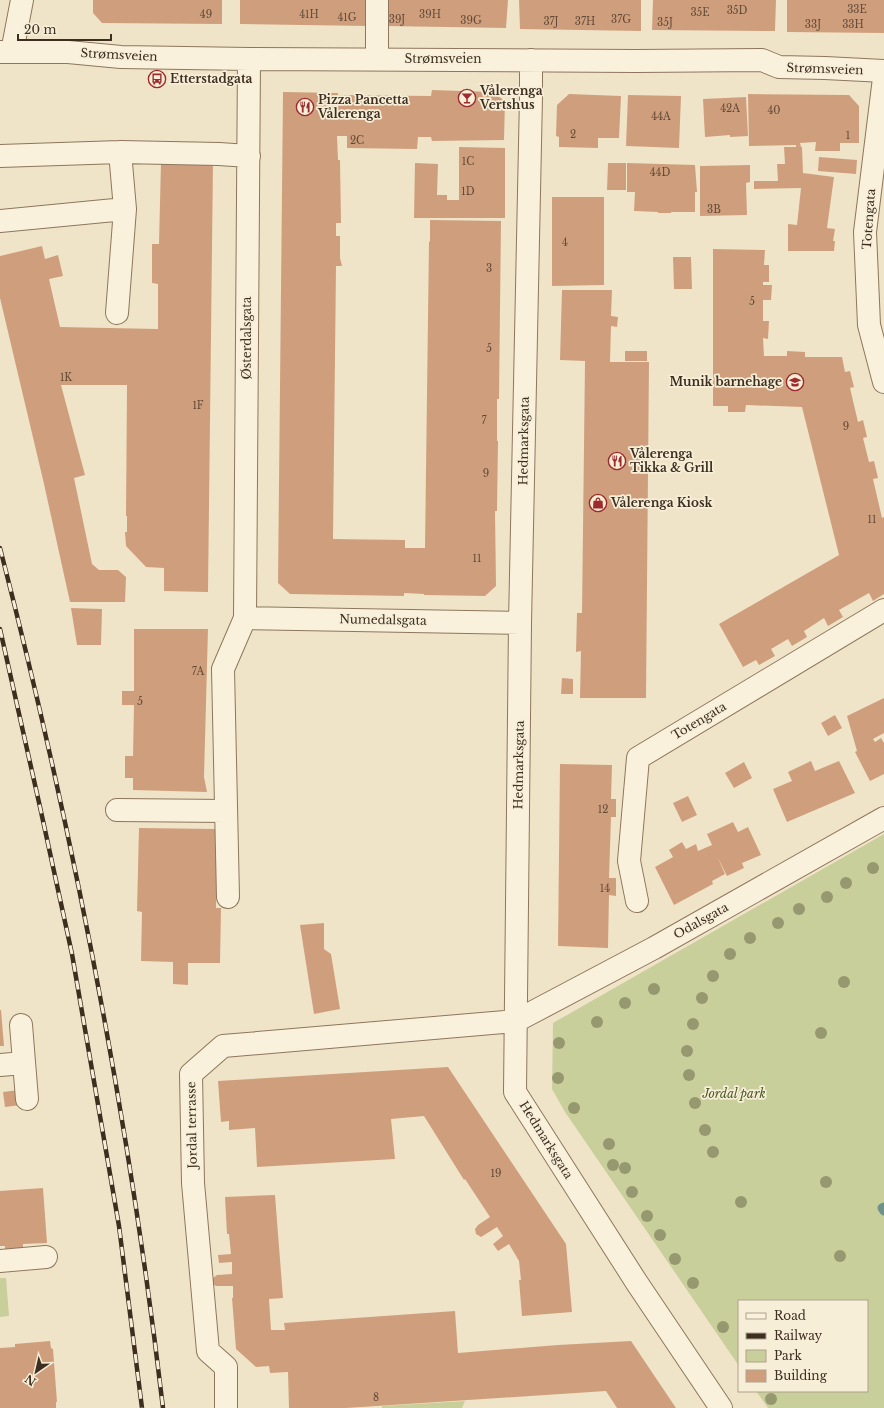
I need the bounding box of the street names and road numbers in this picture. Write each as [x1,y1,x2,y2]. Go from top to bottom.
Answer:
street label: Strømsveien [80,45,158,64]
street label: Strømsveien [404,51,482,66]
street label: Strømsveien [786,60,864,77]
street label: Totengata [859,188,878,250]
street label: Østerdalsgata [239,296,254,379]
street label: Hedmarksgata [515,396,532,486]
street label: Numedalsgata [339,611,427,628]
street label: Totengata [669,698,729,743]
street label: Hedmarksgata [510,720,527,810]
street label: Odalsgata [671,899,731,942]
street label: Jordal terrasse [183,1081,200,1171]
street label: Hedmarksgata [517,1098,577,1182]

